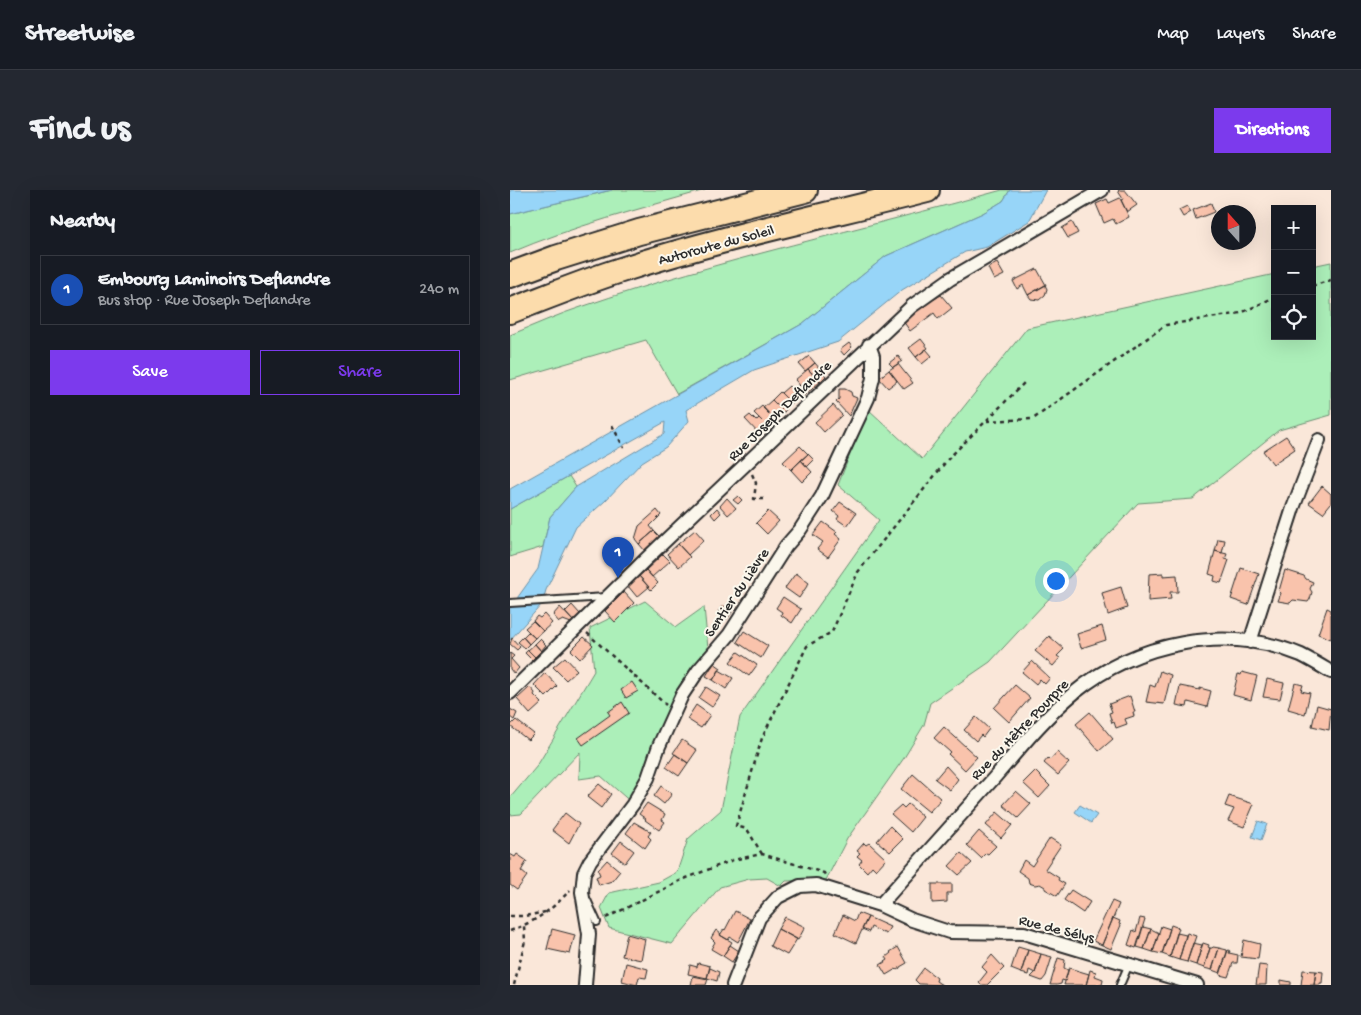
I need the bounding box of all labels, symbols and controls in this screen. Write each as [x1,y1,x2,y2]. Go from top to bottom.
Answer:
text: Streetwise [25,20,134,49]
text: Map [1157,24,1189,45]
text: Layers [1217,24,1264,45]
text: Share [1292,24,1336,45]
button: Directions [1214,108,1331,153]
text: Find us [30,110,130,151]
north arrow [1211,205,1256,250]
map controls [1271,205,1316,340]
button: + [1271,205,1316,250]
text: Nearby [50,210,115,235]
street label: Autoroute du Soleil [657,222,776,270]
button: − [1271,250,1316,295]
text: Embourg Laminoirs Deflandre [98,269,330,292]
text: 1 [64,281,70,300]
text: 240 m [419,281,459,300]
text: Bus stop · Rue Joseph Deflandre [98,292,311,311]
button: locate [1271,295,1316,340]
button: Save [50,350,250,395]
button: Share [260,350,460,395]
street label: Rue Joseph Deflandre [725,357,836,465]
pin: 1 [602,537,634,578]
street label: Sentier du Lièvre [701,545,774,641]
your location [1043,568,1069,594]
street label: Rue du Hêtre Pourpre [968,676,1073,785]
street label: Rue de Sélys [1017,912,1097,948]

